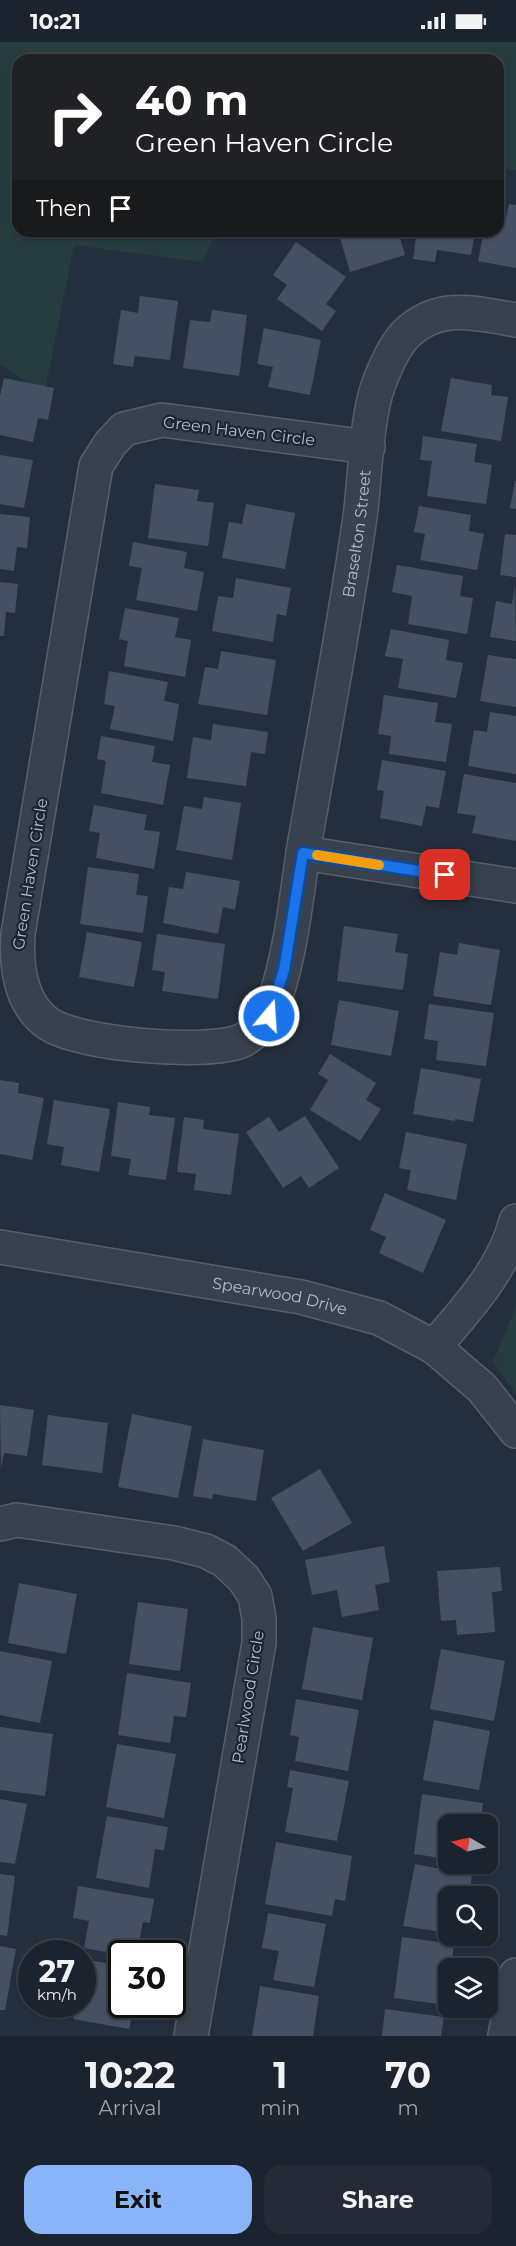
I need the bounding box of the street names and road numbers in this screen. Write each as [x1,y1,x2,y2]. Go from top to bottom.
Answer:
street label: Green Haven Circle [162,412,316,450]
street label: Braselton Street [338,468,374,599]
street label: Green Haven Circle [9,797,51,951]
street label: Spearwood Drive [211,1273,349,1319]
street label: Pearlwood Circle [228,1629,268,1765]

